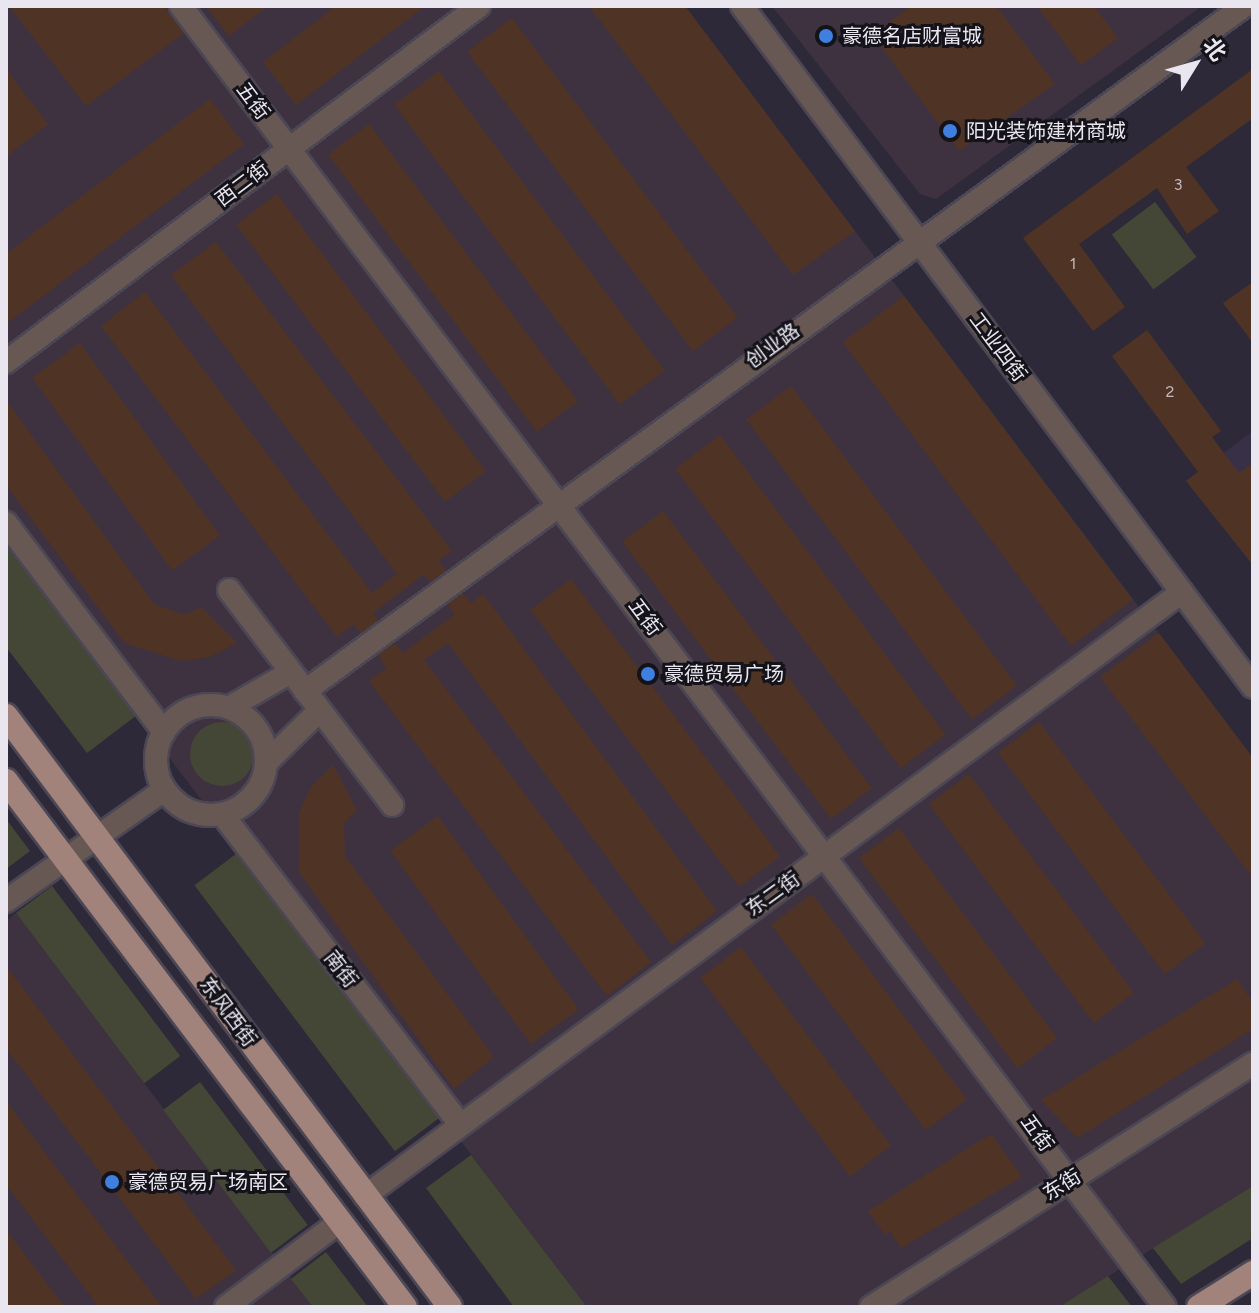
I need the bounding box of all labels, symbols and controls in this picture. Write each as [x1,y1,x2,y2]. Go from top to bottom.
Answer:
place label: 豪德名店财富城 [842,24,982,48]
north arrow [1155,24,1235,104]
marker: 豪德名店财富城 [817,27,835,45]
text: 北 [1197,32,1232,66]
street label: 五街 [231,78,275,124]
place label: 阳光装饰建材商城 [966,119,1126,143]
marker: 阳光装饰建材商城 [941,122,959,140]
street label: 西二街 [211,156,273,212]
house number: 3 [1174,175,1182,195]
house number: 1 [1070,254,1076,274]
street label: 工业四街 [964,308,1032,386]
street label: 创业路 [742,319,804,373]
house number: 2 [1166,382,1174,402]
street label: 五街 [623,594,667,640]
place label: 豪德贸易广场 [664,662,784,686]
marker: 豪德贸易广场 [639,665,657,683]
street label: 东二街 [742,867,804,921]
street label: 南街 [319,946,363,992]
street label: 东风西街 [194,973,262,1051]
street label: 五街 [1016,1110,1058,1156]
street label: 东街 [1039,1164,1085,1206]
place label: 豪德贸易广场南区 [128,1170,288,1194]
marker: 豪德贸易广场南区 [103,1173,121,1191]

